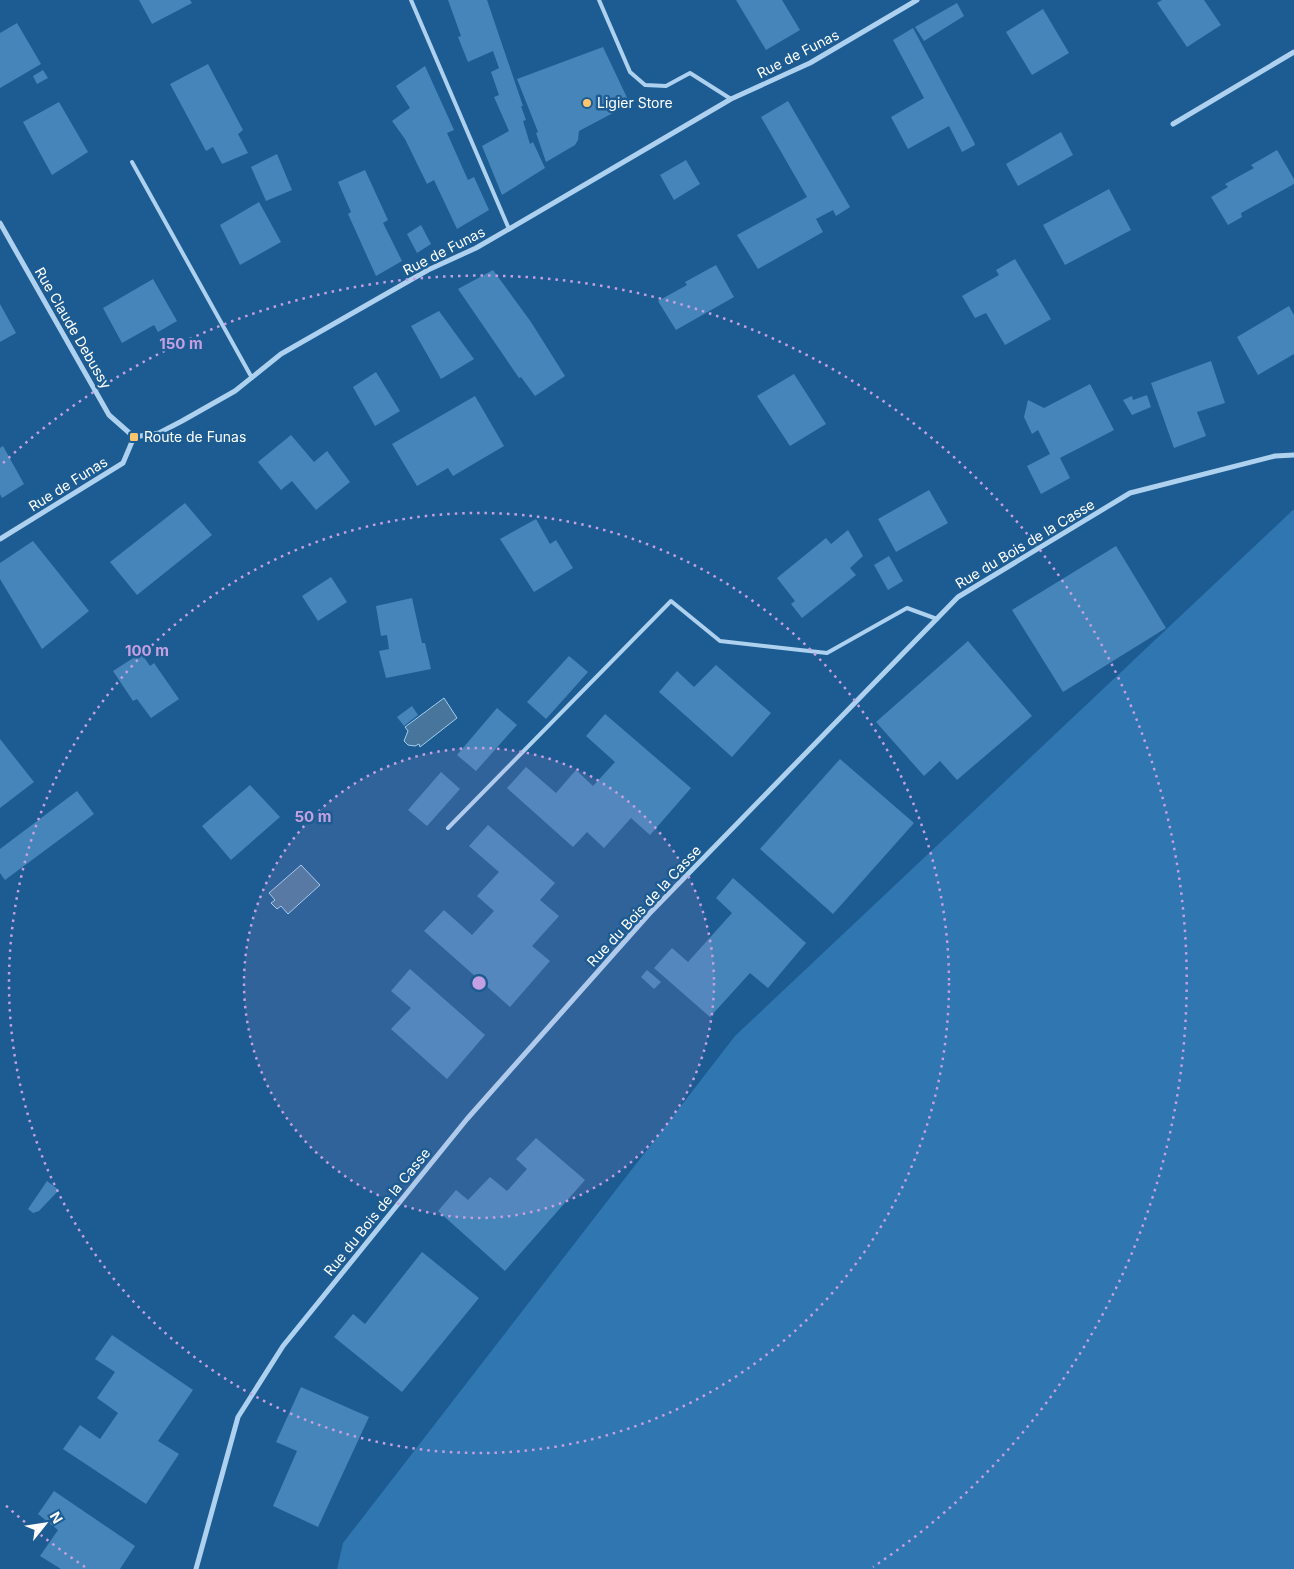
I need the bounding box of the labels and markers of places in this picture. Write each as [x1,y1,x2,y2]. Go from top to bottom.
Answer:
place label: Ligier Store [597,94,673,111]
marker: Ligier Store [581,97,593,109]
place label: Route de Funas [144,428,246,445]
marker: Route de Funas [128,431,140,443]
centre of rings [470,974,488,992]

